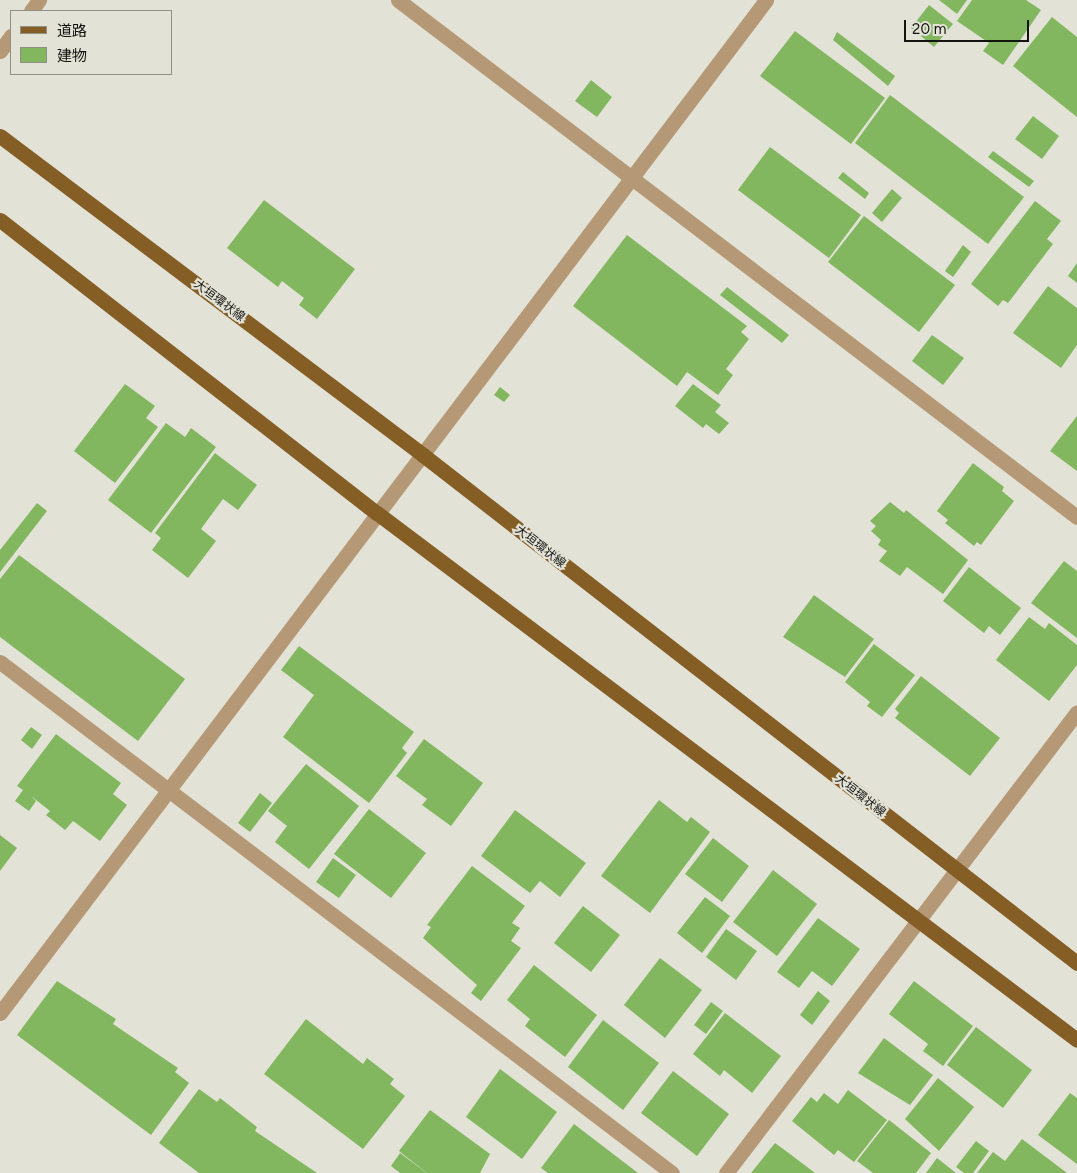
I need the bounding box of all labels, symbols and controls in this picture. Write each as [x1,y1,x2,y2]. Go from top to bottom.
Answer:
legend [10,10,172,75]
scale bar [907,10,1032,42]
text: 20 m [912,20,946,38]
text: 道路 [57,22,87,40]
text: 建物 [57,47,87,65]
street label: 大垣環状線 [191,277,247,325]
street label: 大垣環状線 [512,523,568,571]
street label: 大垣環状線 [832,772,888,820]

